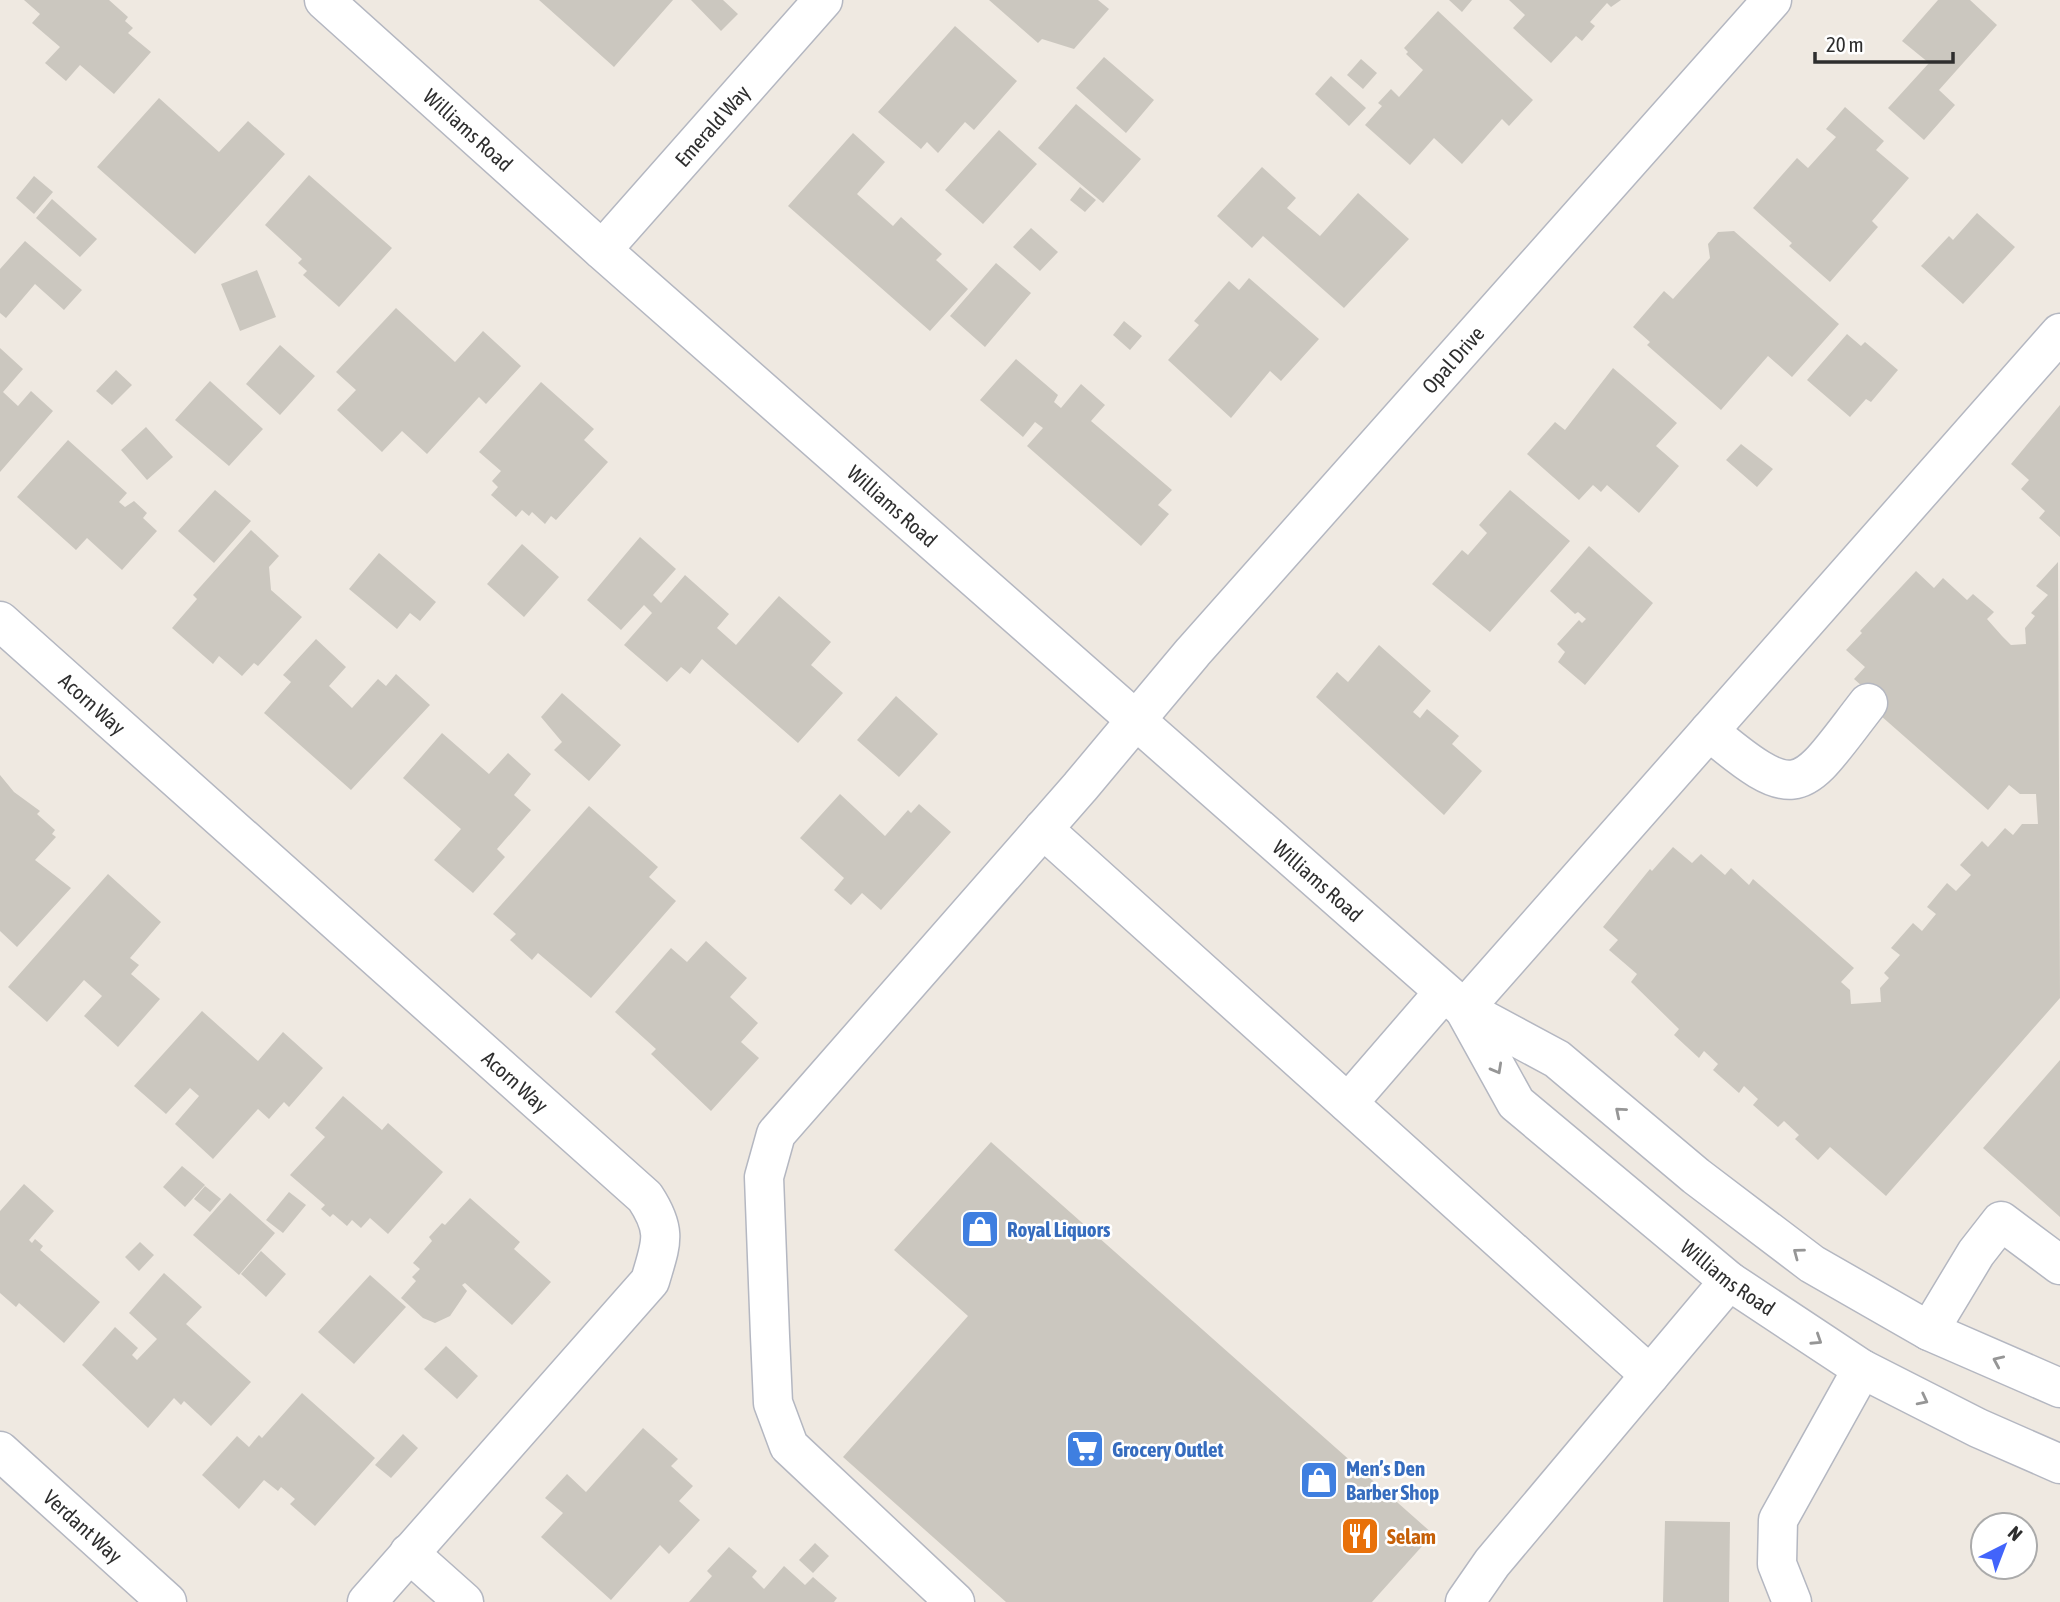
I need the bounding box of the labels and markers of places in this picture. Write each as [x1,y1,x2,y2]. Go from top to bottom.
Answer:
shop icon: Royal Liquors [959,1208,1001,1250]
place label: Royal Liquors [1007,1217,1111,1241]
supermarket icon: Grocery Outlet [1064,1428,1106,1470]
place label: Grocery Outlet [1112,1437,1224,1461]
place label: Men’s Den Barber Shop [1346,1456,1439,1504]
shop icon: Men’s Den Barber Shop [1298,1459,1340,1501]
restaurant icon: Selam [1339,1515,1381,1557]
place label: Selam [1387,1524,1436,1548]

